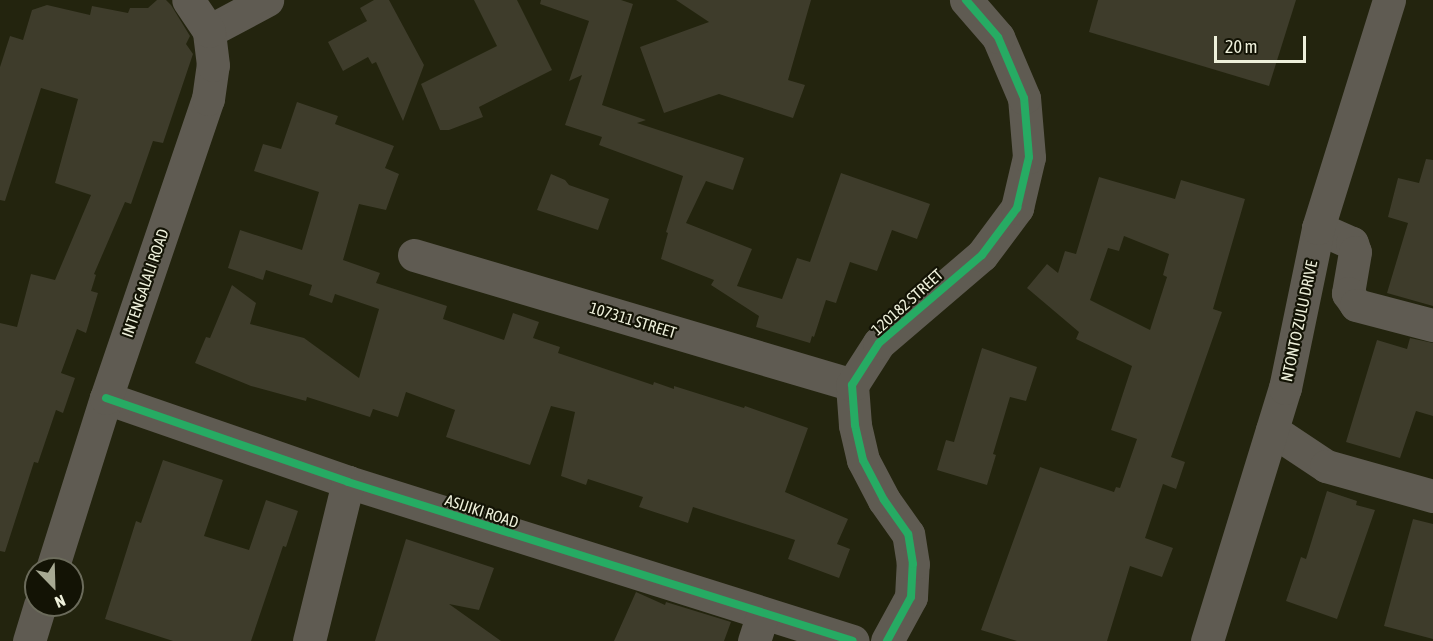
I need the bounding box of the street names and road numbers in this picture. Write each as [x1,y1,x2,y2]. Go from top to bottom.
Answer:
street label: INTENGALALI ROAD [117,226,173,340]
street label: NTONTO ZULU DRIVE [1277,259,1321,383]
street label: 120182 STREET [867,265,947,339]
street label: 107311 STREET [587,298,679,342]
street label: ASIJIKI ROAD [443,490,521,532]

